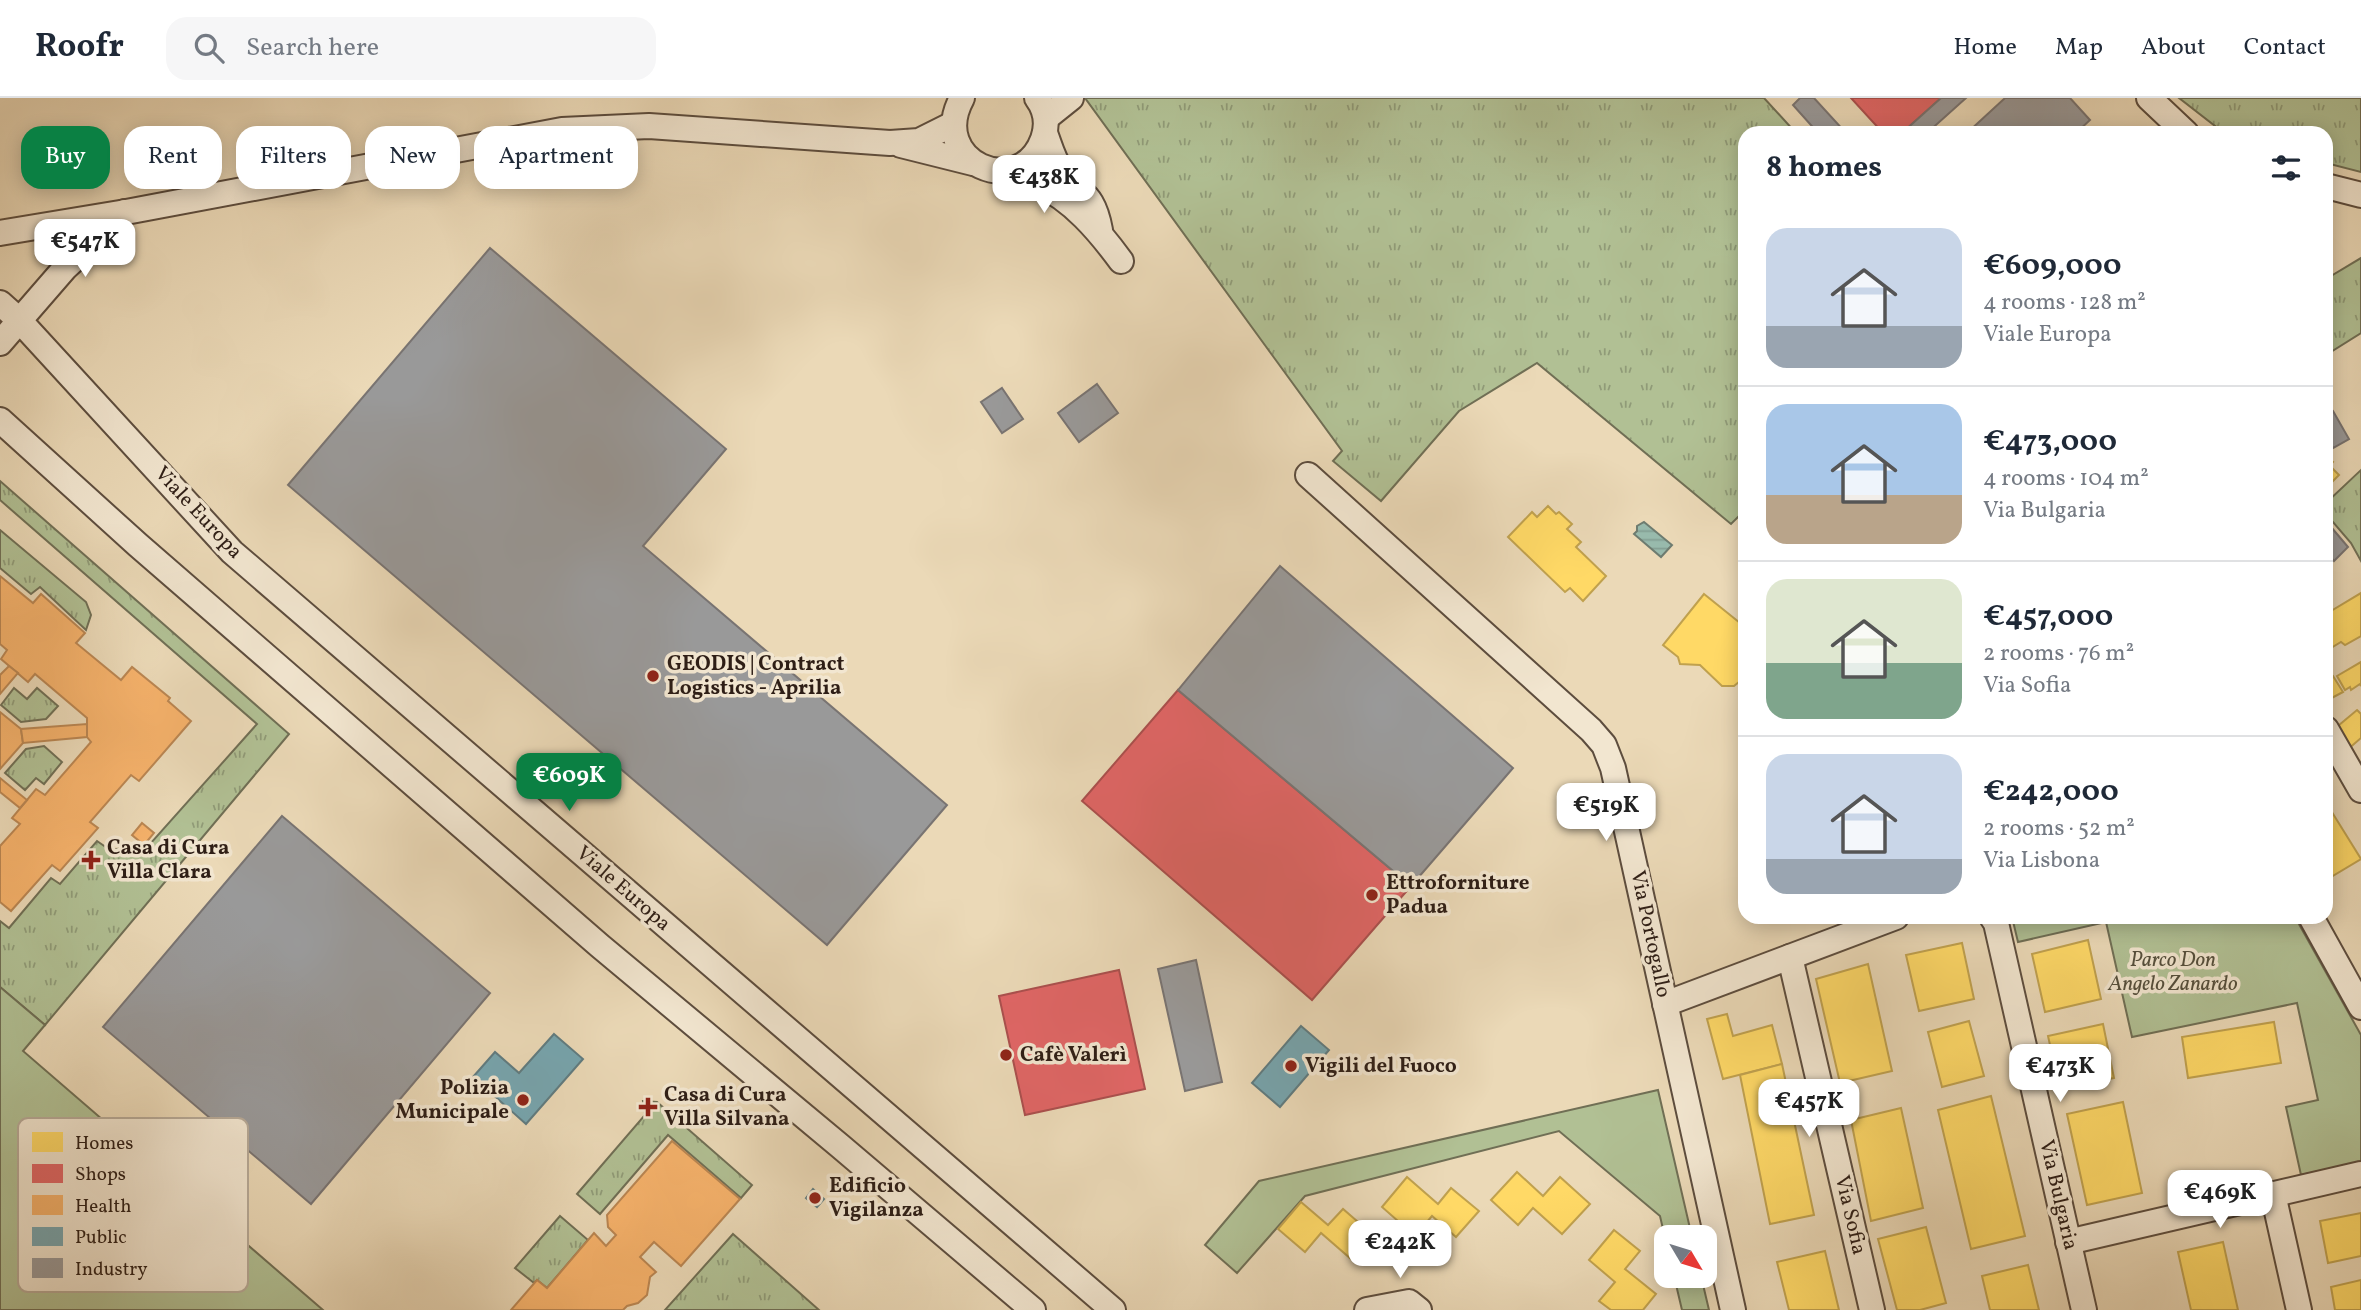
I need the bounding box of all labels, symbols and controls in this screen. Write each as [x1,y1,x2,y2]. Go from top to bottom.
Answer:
search box [166,17,656,80]
text: Roofr [35,25,124,71]
icon: search [190,29,228,67]
text: Search here [246,30,379,66]
text: Home [1953,31,2017,65]
text: Map [2055,31,2103,65]
text: About [2141,31,2206,65]
text: Contact [2244,31,2326,65]
chip: Buy [21,126,110,189]
chip: Rent [124,126,222,189]
chip: Filters [236,126,351,189]
chip: New [365,126,460,189]
chip: Apartment [474,126,638,189]
text: 8 homes [1766,147,1882,189]
icon: filters [2267,149,2305,187]
pin: €438K [995,156,1093,215]
text: €438K [1008,162,1080,194]
pin: €547K [36,220,134,279]
text: €547K [50,226,120,258]
text: €609,000 [1983,245,2121,287]
icon: home [1822,256,1906,340]
text: 4 rooms · 128 m² [1983,287,2146,319]
text: Viale Europa [1983,319,2112,351]
text: €473,000 [1983,421,2117,463]
icon: home [1822,432,1906,516]
street label: Viale Europa [147,460,249,566]
text: 4 rooms · 104 m² [1983,463,2149,495]
text: Via Bulgaria [1983,495,2106,527]
text: €457,000 [1983,596,2113,638]
icon: home [1822,607,1906,691]
text: 2 rooms · 76 m² [1983,638,2134,670]
place label: GEODIS | Contract Logistics - Aprilia [667,650,845,703]
marker: GEODIS | Contract Logistics - Aprilia [645,668,661,684]
text: Via Sofia [1983,670,2071,702]
pin: €609K [520,754,618,813]
text: €609K [532,760,606,792]
text: €242,000 [1983,771,2119,813]
icon: home [1822,782,1906,866]
pin: €519K [1557,784,1655,843]
text: €519K [1573,790,1639,822]
text: 2 rooms · 52 m² [1983,813,2135,845]
place label: Casa di Cura Villa Clara [107,834,230,887]
street label: Viale Europa [569,840,677,938]
text: Via Lisbona [1983,845,2100,877]
marker: Casa di Cura Villa Clara [81,850,101,870]
street label: Via Portogallo [1622,868,1678,1000]
place label: Ettroforniture Padua [1386,869,1530,922]
marker: Ettroforniture Padua [1364,887,1380,903]
park label: Parco Don Angelo Zanardo [2107,946,2238,999]
place label: Cafè Valerì [1020,1041,1127,1070]
pin: €473K [2011,1044,2109,1104]
marker: Cafè Valerì [998,1047,1014,1063]
text: €473K [2025,1051,2095,1083]
place label: Vigili del Fuoco [1305,1052,1457,1081]
marker: Vigili del Fuoco [1283,1058,1299,1074]
place label: Polizia Municipale [396,1074,509,1127]
pin: €457K [1760,1080,1858,1139]
place label: Casa di Cura Villa Silvana [664,1081,790,1134]
text: €457K [1774,1086,1844,1118]
marker: Polizia Municipale [515,1092,531,1108]
marker: Casa di Cura Villa Silvana [638,1097,658,1117]
legend [18,1118,248,1292]
text: Homes [75,1131,133,1157]
street label: Via Bulgaria [2031,1137,2085,1253]
text: Shops [75,1162,126,1188]
pin: €469K [2171,1170,2269,1230]
place label: Edificio Vigilanza [829,1172,924,1225]
street label: Via Sofia [1827,1172,1873,1258]
text: €469K [2184,1177,2256,1209]
marker: Edificio Vigilanza [807,1190,823,1206]
text: Health [75,1194,131,1220]
pin: €242K [1351,1220,1449,1280]
text: Public [75,1225,127,1251]
north arrow [1654,1225,1717,1288]
map controls [1654,1225,1717,1288]
text: €242K [1364,1227,1436,1259]
text: Industry [75,1257,148,1283]

